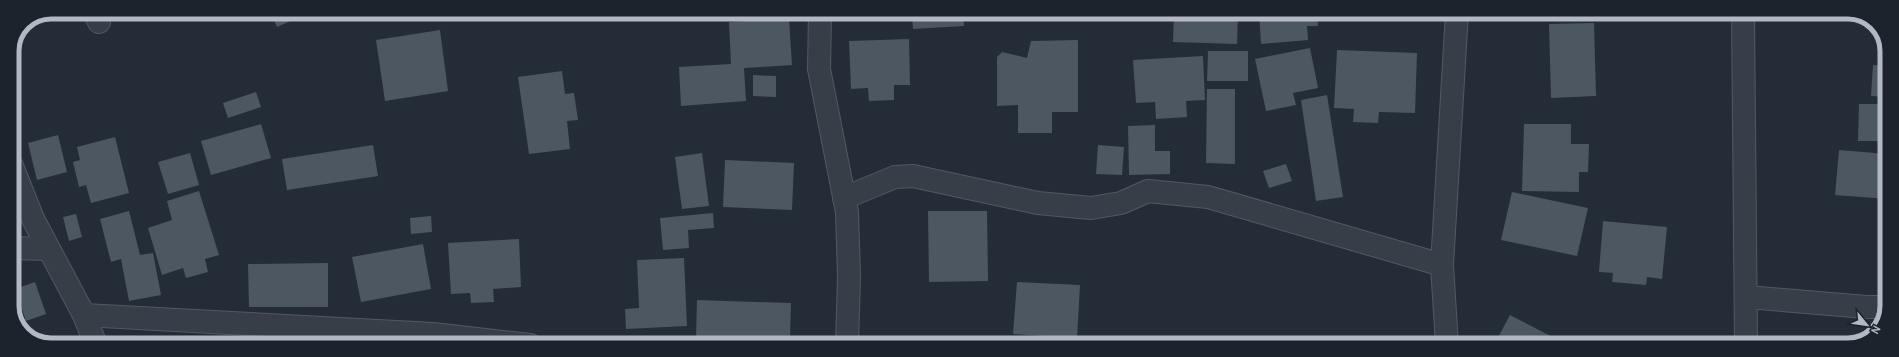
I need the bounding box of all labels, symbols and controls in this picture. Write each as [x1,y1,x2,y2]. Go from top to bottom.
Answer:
north arrow [1847,305,1887,345]
text: N [1868,323,1884,337]

